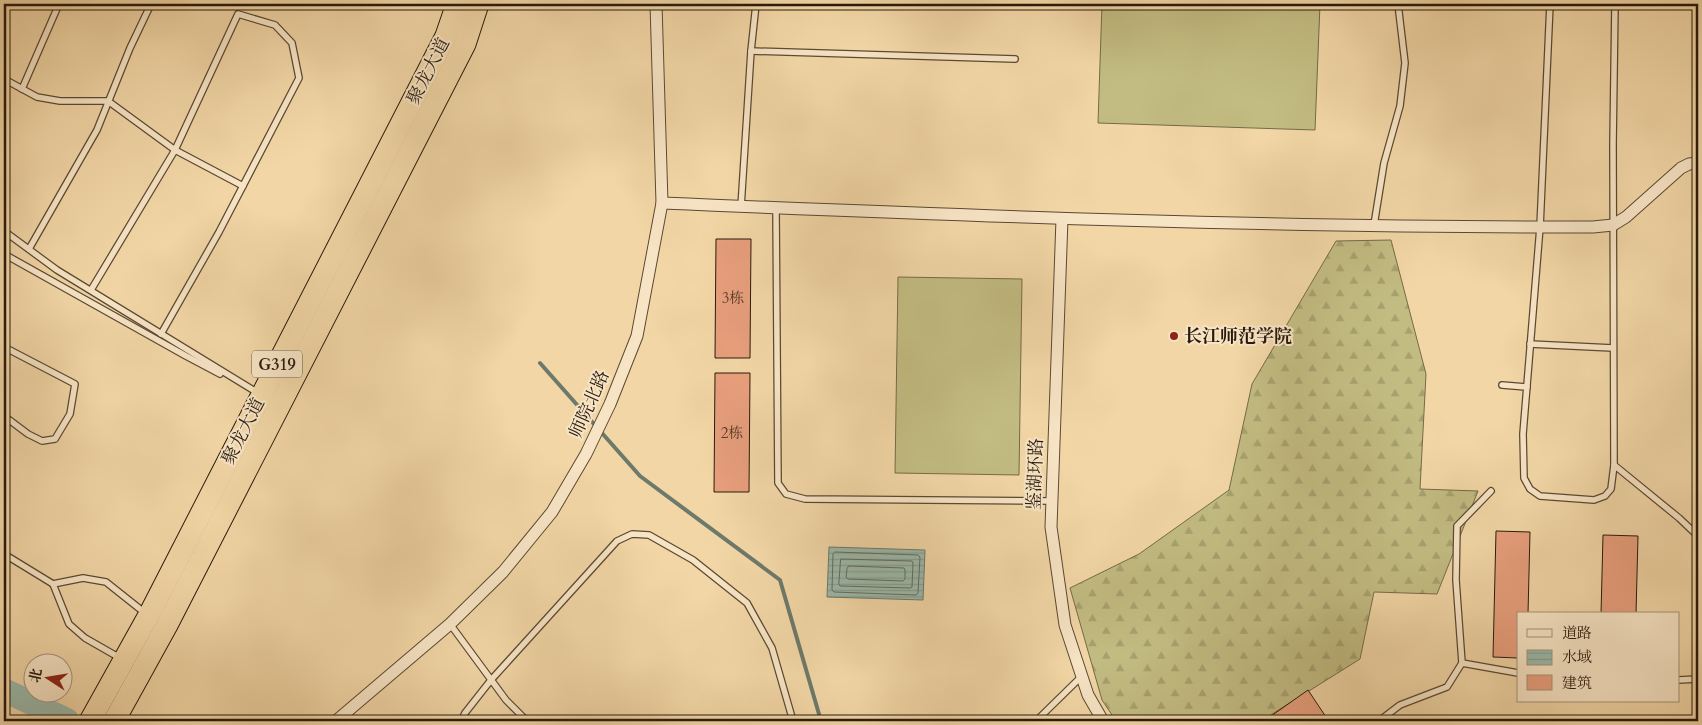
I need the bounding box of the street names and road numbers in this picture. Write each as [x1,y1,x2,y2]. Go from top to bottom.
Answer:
street label: 聚龙大道 [401,33,456,109]
road number: G319 [252,350,302,378]
street label: 师院北路 [563,366,616,442]
street label: 聚龙大道 [216,393,271,469]
street label: 鉴湖环路 [1022,438,1049,510]

